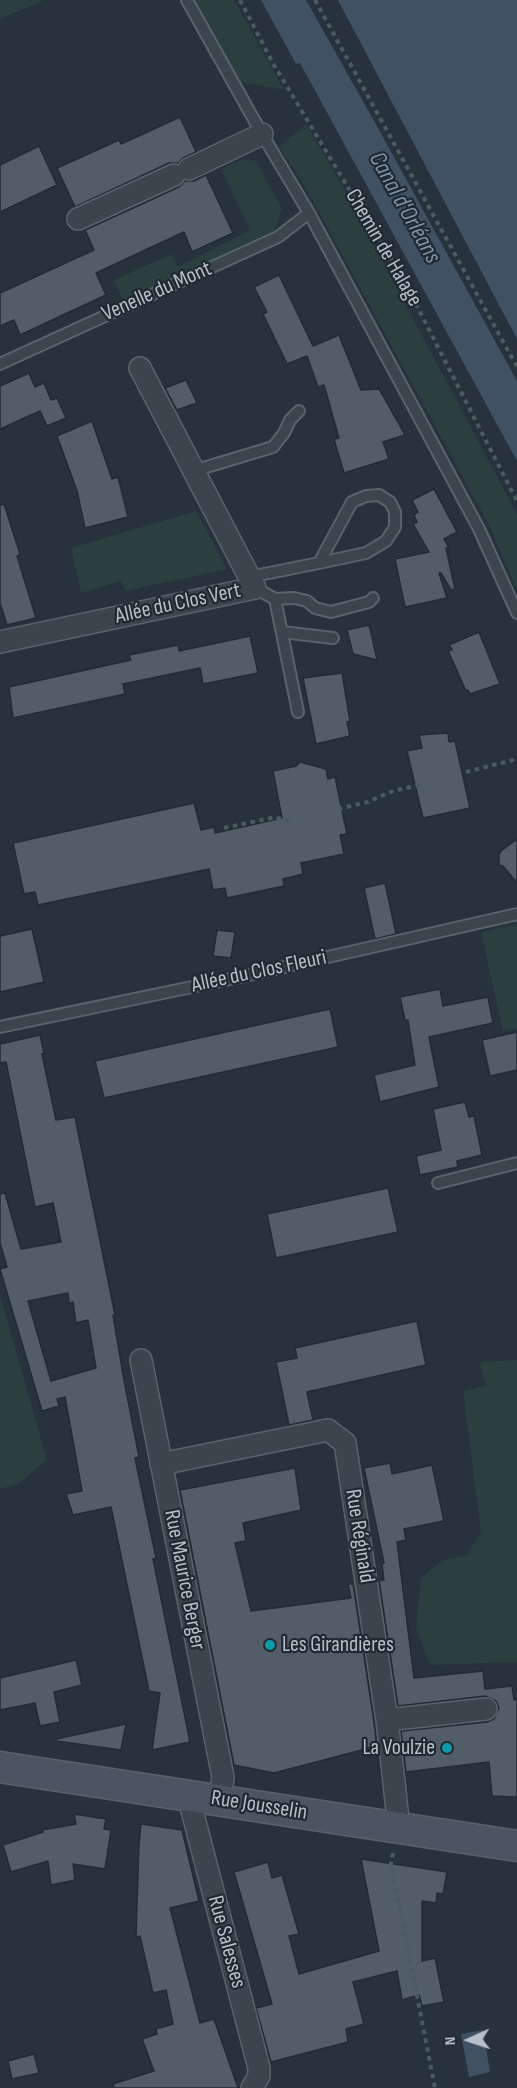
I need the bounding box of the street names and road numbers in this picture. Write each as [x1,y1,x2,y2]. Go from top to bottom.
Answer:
street label: Chemin de Halage [339,185,427,311]
street label: Venelle du Mont [98,256,216,328]
street label: Allée du Clos Vert [113,578,243,630]
street label: Allée du Clos Fleuri [189,945,329,999]
street label: Rue Réginald [339,1487,379,1585]
street label: Rue Maurice Berger [157,1508,211,1652]
street label: Rue Jousselin [209,1785,309,1827]
street label: Rue Salesses [201,1893,251,1991]

